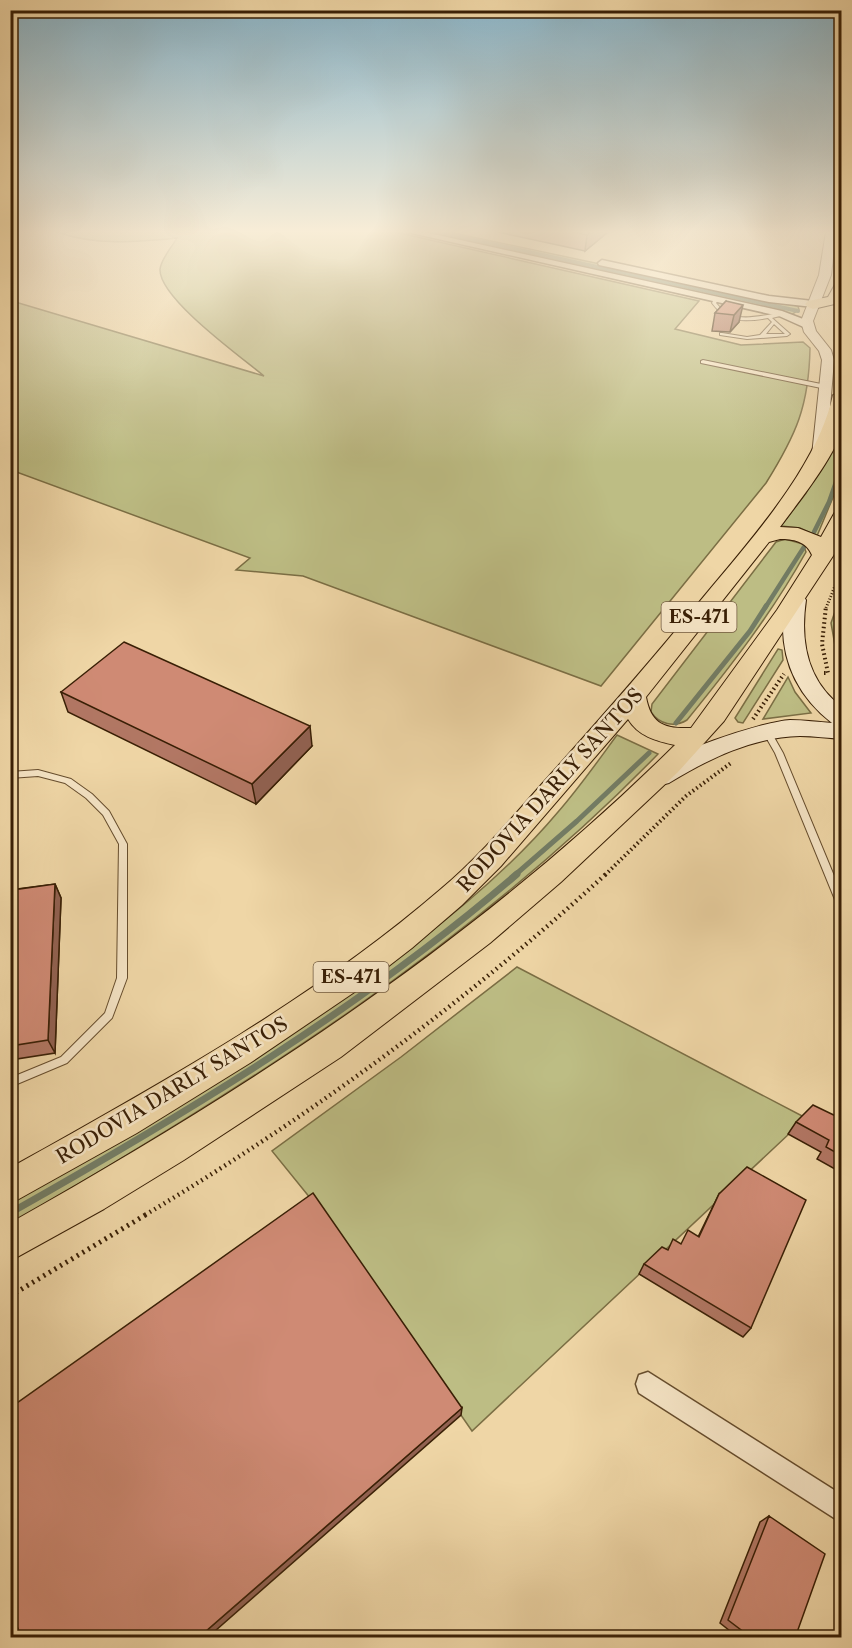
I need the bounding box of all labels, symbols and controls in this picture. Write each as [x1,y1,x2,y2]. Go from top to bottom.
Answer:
road number: ES-471 [662,602,736,632]
street label: RODOVIA DARLY SANTOS [452,683,648,897]
road number: ES-471 [314,962,388,992]
street label: RODOVIA DARLY SANTOS [52,1011,292,1169]

